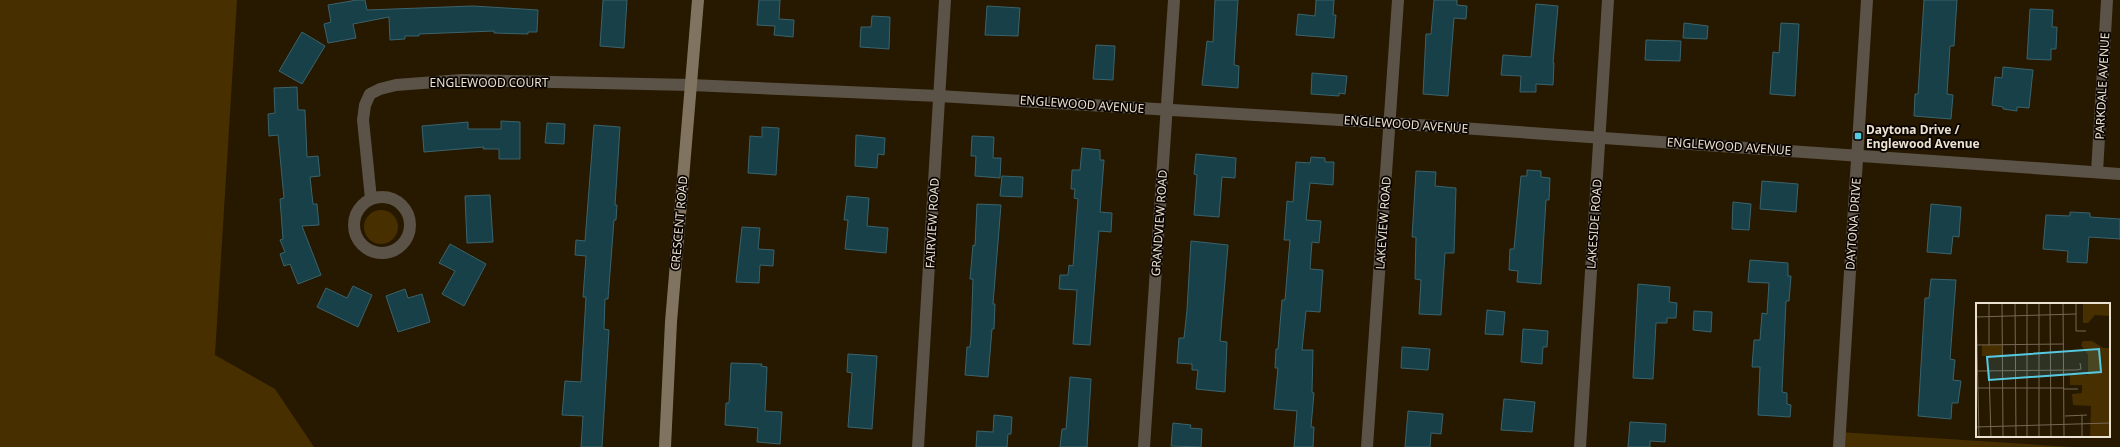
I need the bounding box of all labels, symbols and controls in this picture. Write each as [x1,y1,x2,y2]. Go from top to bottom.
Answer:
street label: PARKDALE AVENUE [2091,32,2113,140]
street label: ENGLEWOOD COURT [430,74,549,91]
street label: ENGLEWOOD AVENUE [1019,91,1145,117]
street label: ENGLEWOOD AVENUE [1343,111,1469,137]
place label: Daytona Drive / Englewood Avenue [1866,121,1980,152]
marker: Daytona Drive / Englewood Avenue [1853,131,1863,141]
street label: ENGLEWOOD AVENUE [1666,133,1792,159]
street label: GRANDVIEW ROAD [1147,169,1171,277]
street label: CRESCENT ROAD [666,175,692,271]
street label: LAKEVIEW ROAD [1371,176,1395,270]
street label: FAIRVIEW ROAD [921,177,943,269]
street label: DAYTONA DRIVE [1841,177,1865,271]
street label: LAKESIDE ROAD [1582,178,1606,270]
inset map [1976,303,2110,437]

